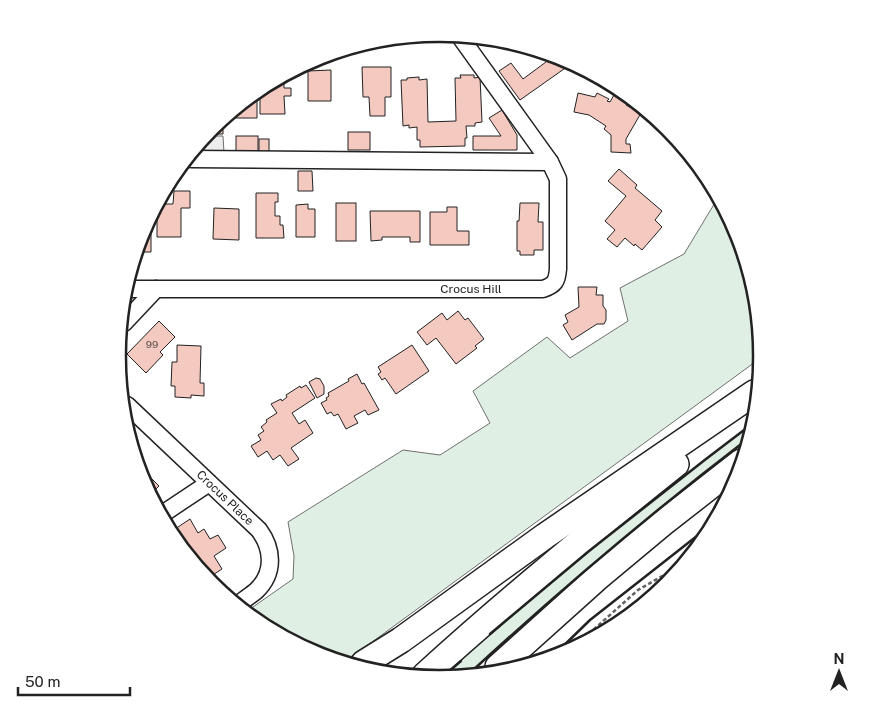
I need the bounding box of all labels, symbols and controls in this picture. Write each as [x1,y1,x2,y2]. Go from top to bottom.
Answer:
street label: Crocus Hill [440,282,502,296]
house number: 99 [146,338,158,350]
street label: Crocus Place [194,468,257,528]
north arrow [814,647,864,697]
text: N [834,651,844,667]
scale bar [18,664,130,696]
text: 50 m [25,673,60,690]

